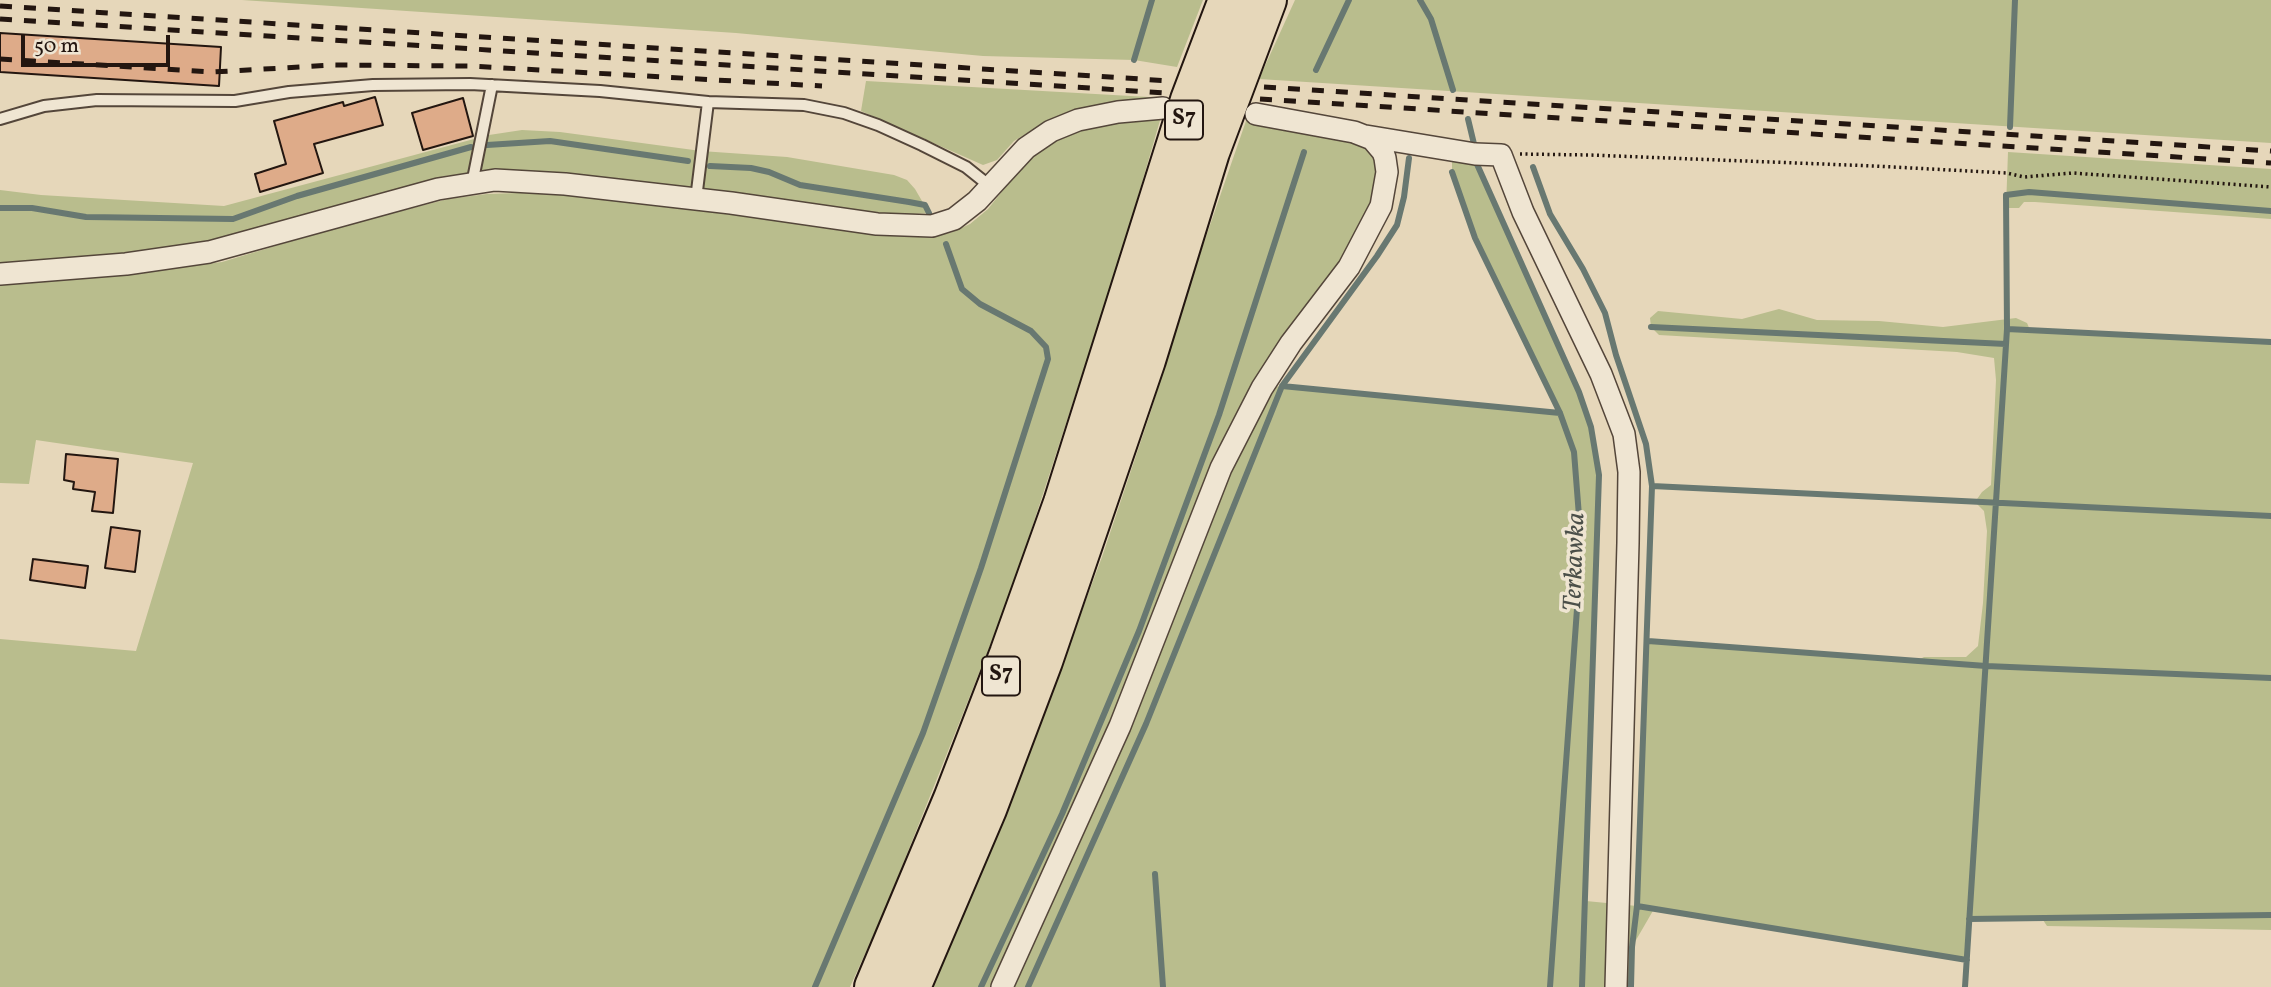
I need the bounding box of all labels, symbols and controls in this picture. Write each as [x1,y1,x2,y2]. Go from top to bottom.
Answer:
scale bar [24,21,173,65]
text: 50 m [34,32,79,61]
road number: S7 [1165,100,1203,140]
water label: Terkawka [1560,512,1594,612]
road number: S7 [982,656,1020,696]

